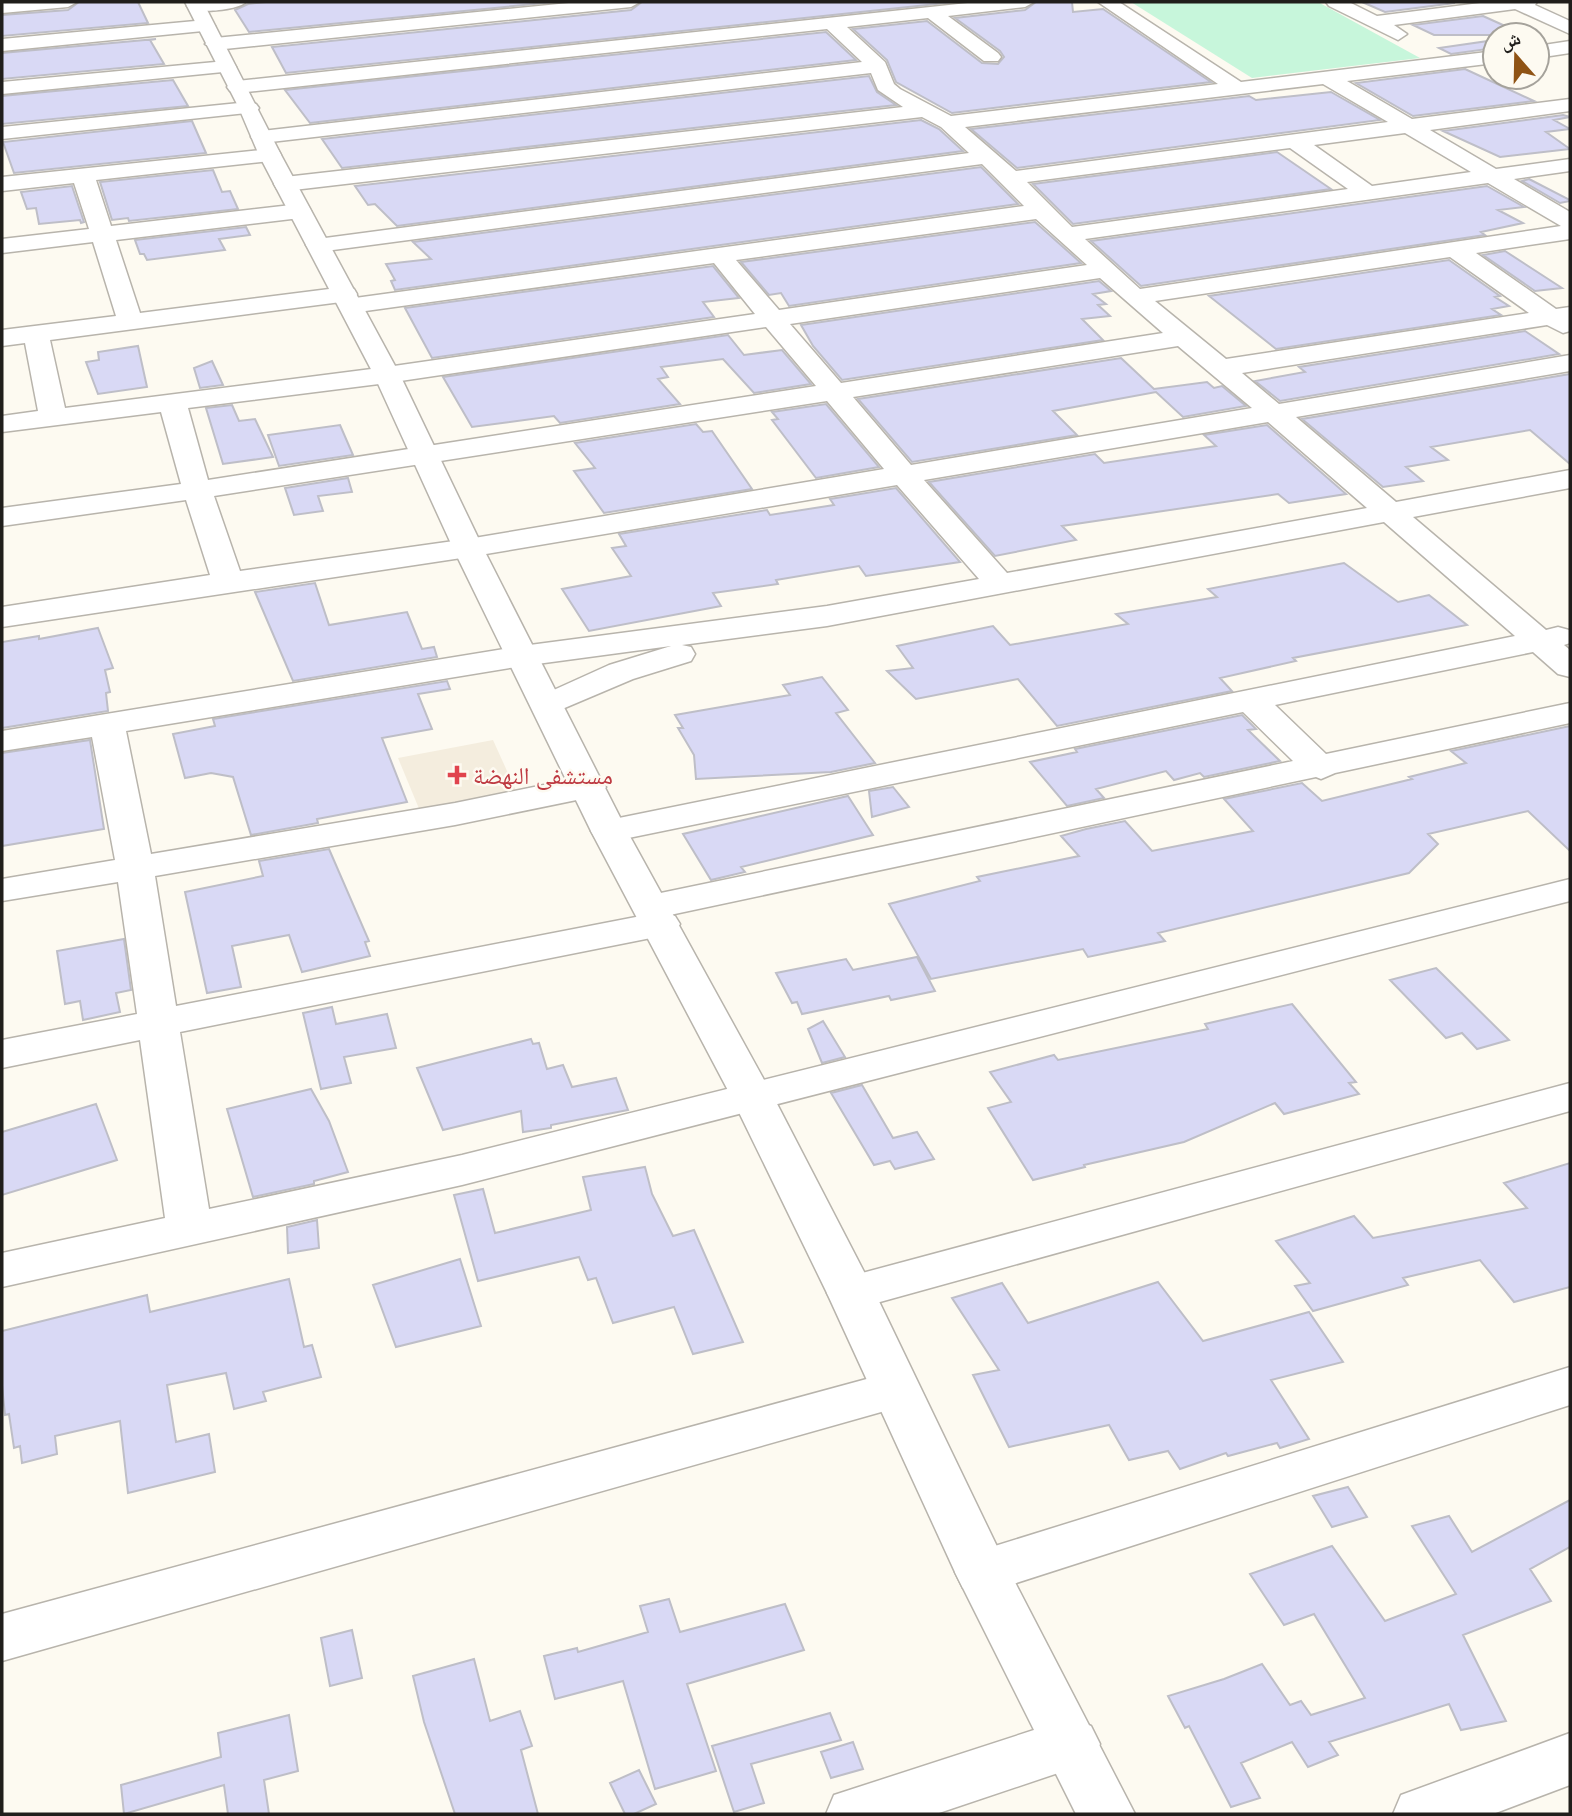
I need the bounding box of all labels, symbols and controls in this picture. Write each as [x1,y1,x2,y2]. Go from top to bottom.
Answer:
north arrow [1481,21,1551,91]
text: ش [1497,25,1524,56]
place label: مستشفى النهضة [473,760,613,791]
marker: مستشفى النهضة [447,765,467,785]

